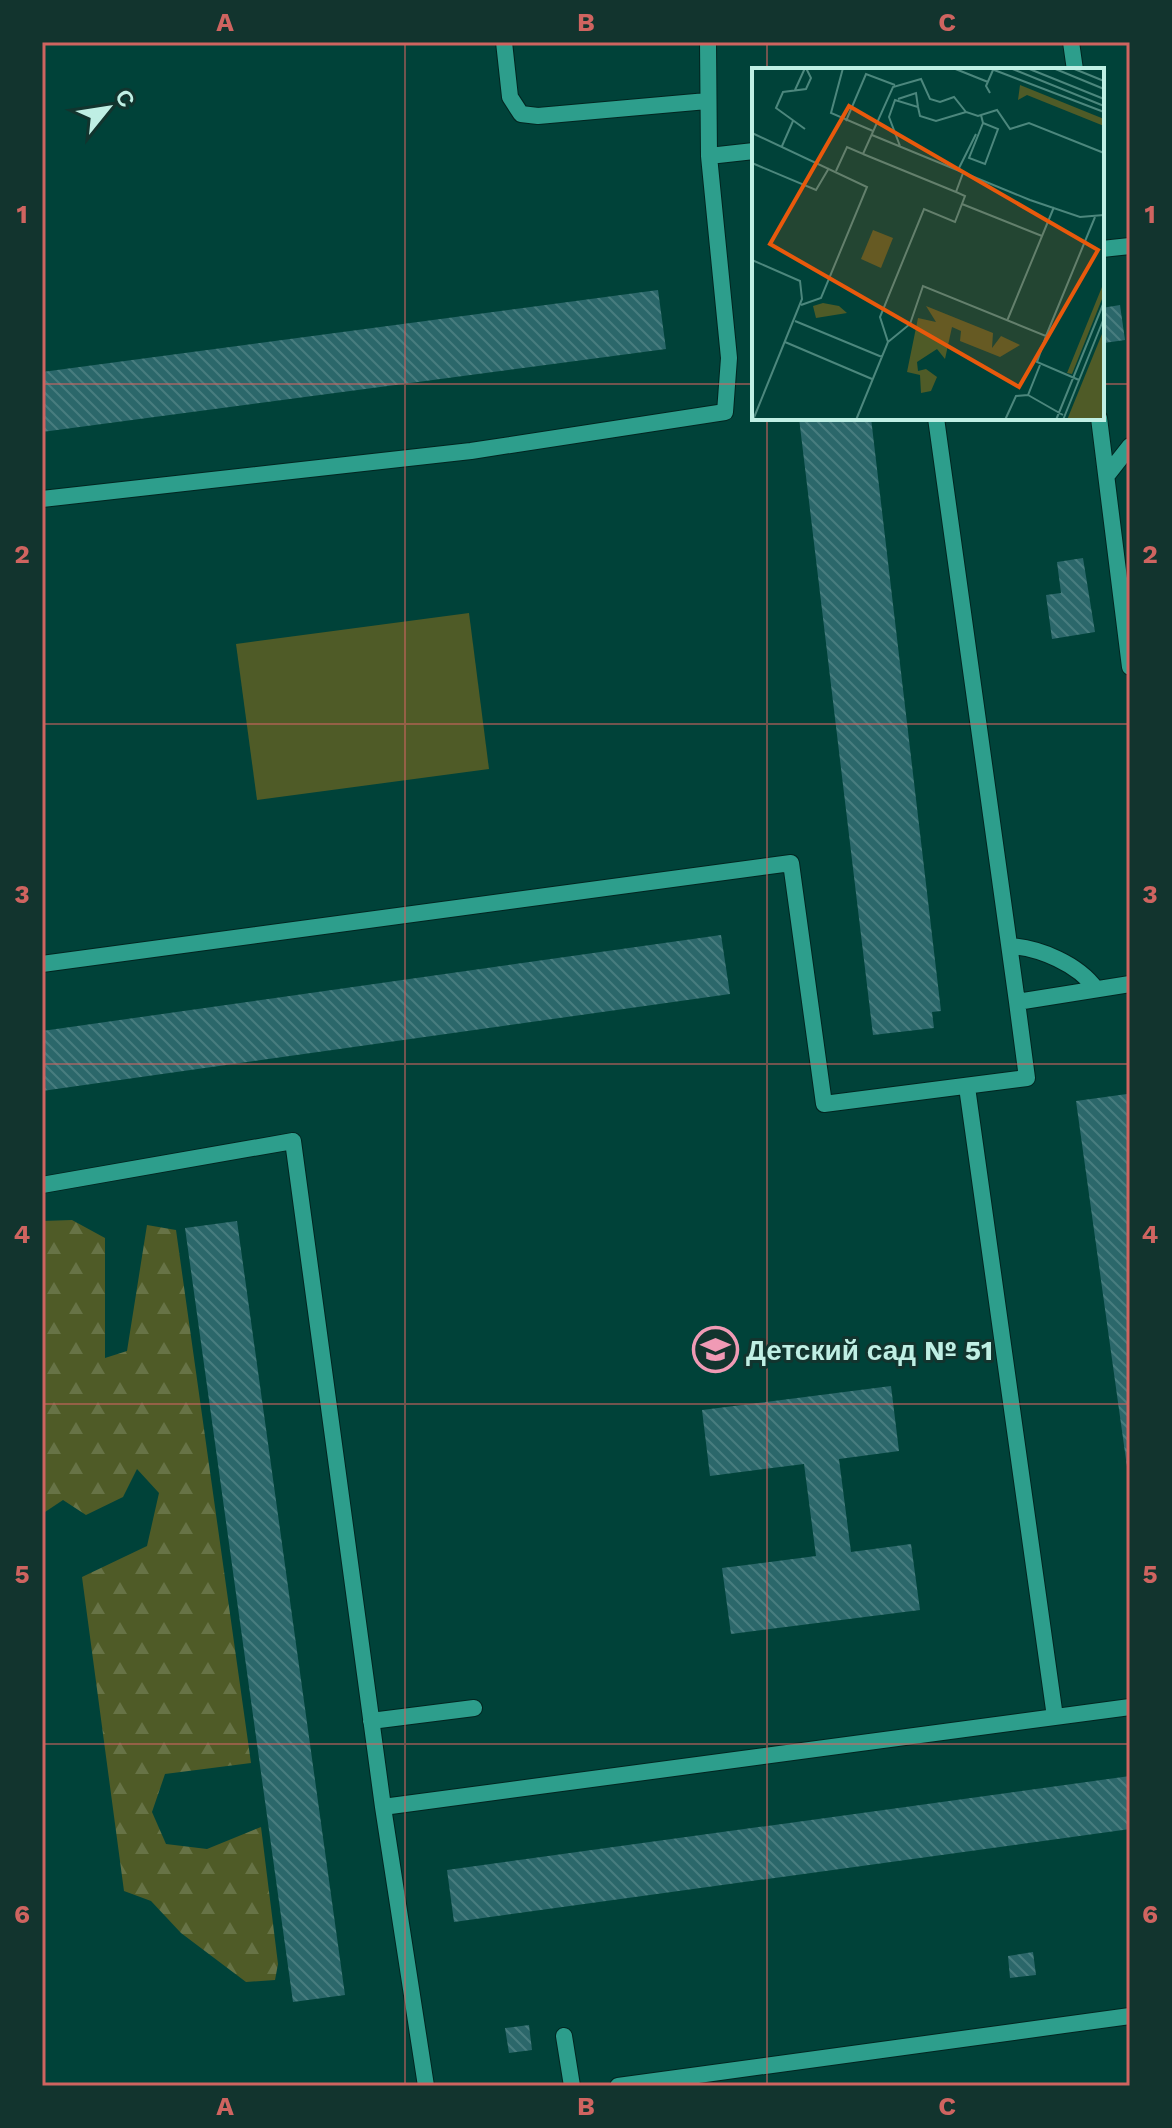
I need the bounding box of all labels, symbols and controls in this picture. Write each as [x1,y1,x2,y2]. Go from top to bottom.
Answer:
text: A [216,7,234,37]
text: B [577,7,595,37]
text: C [938,7,956,37]
north arrow [68,68,148,148]
inset map [752,68,1104,420]
text: С [110,85,140,111]
text: 1 [16,199,28,229]
text: 1 [1144,199,1156,229]
text: 2 [14,539,30,569]
text: 2 [1142,539,1158,569]
text: 3 [14,879,30,909]
text: 3 [1142,879,1158,909]
text: 4 [14,1219,31,1249]
text: 4 [1142,1219,1159,1249]
school or university icon: Детский сад № 51 [691,1326,739,1374]
place label: Детский сад № 51 [746,1334,993,1367]
text: 5 [14,1559,30,1589]
text: 5 [1142,1559,1158,1589]
text: 6 [14,1899,30,1929]
text: 6 [1142,1899,1158,1929]
text: A [216,2091,234,2121]
text: B [577,2091,595,2121]
text: C [938,2091,956,2121]

